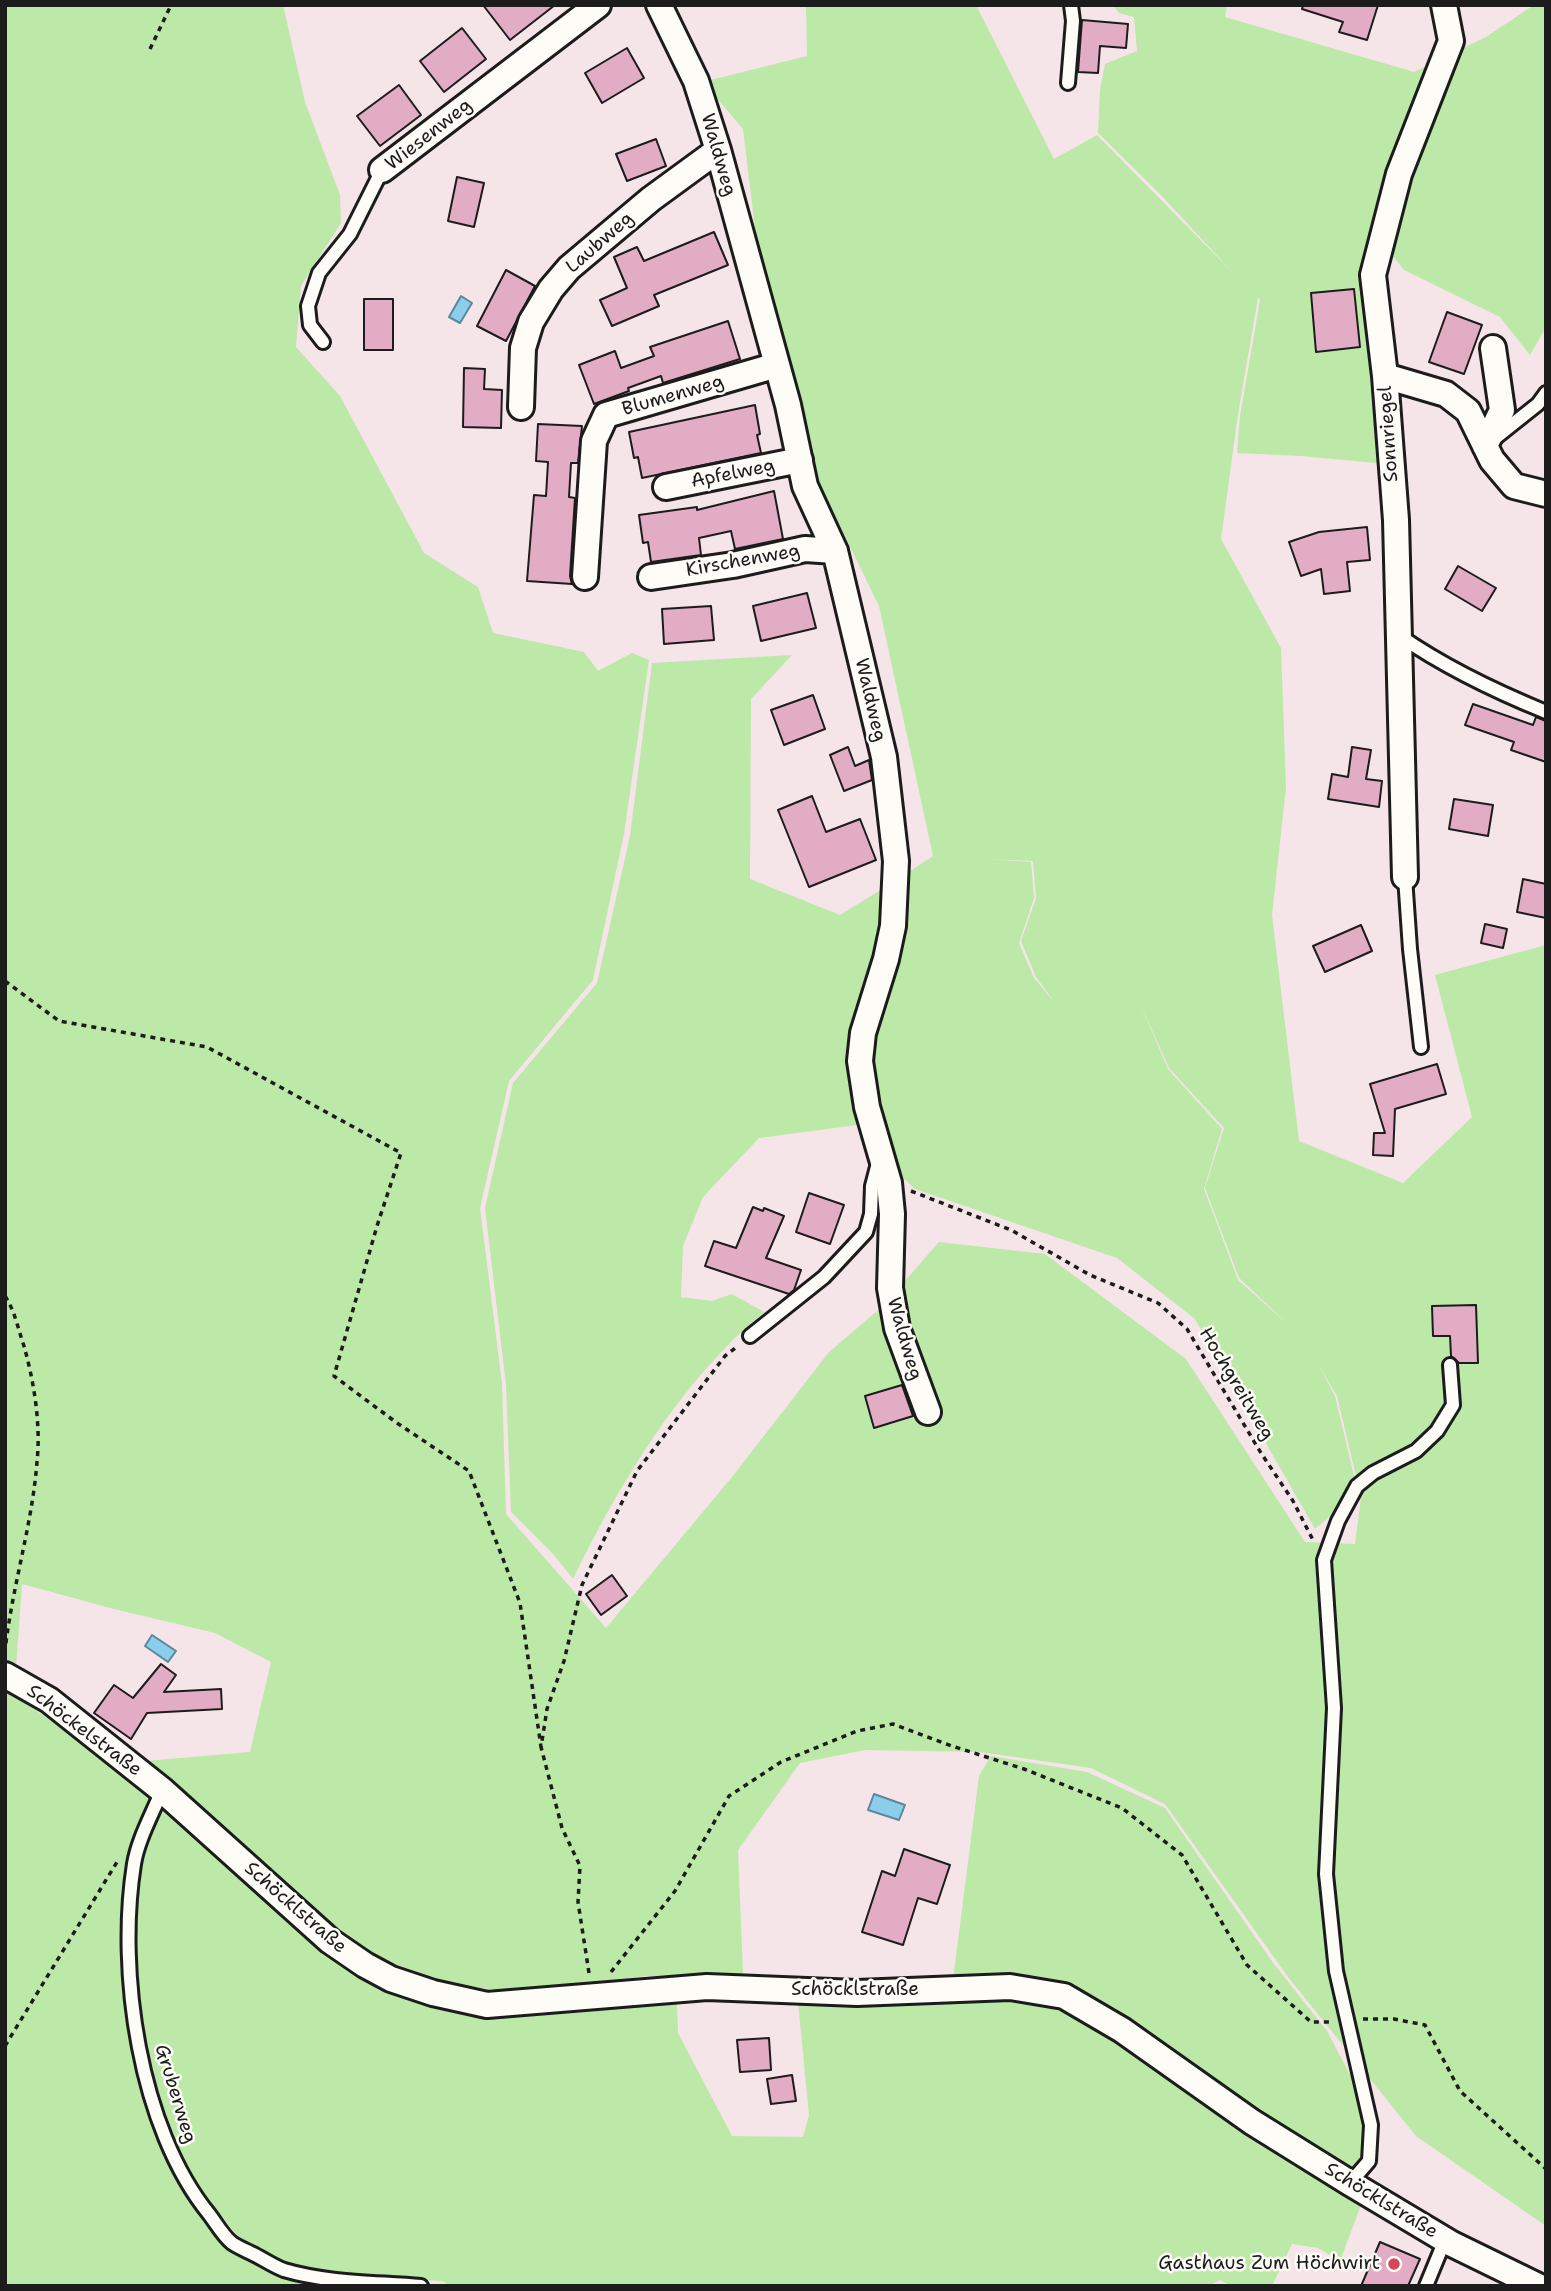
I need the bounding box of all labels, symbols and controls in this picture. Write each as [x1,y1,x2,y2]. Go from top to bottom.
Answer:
street label: Wiesenweg [381,94,477,176]
street label: Waldweg [695,111,741,199]
street label: Laubweg [561,207,639,279]
street label: Blumenweg [620,371,726,421]
street label: Sonnriegel [1374,385,1404,483]
street label: Apfelweg [689,455,777,493]
street label: Kirschenweg [684,540,802,582]
street label: Waldweg [849,656,891,744]
street label: Waldweg [881,1295,927,1383]
street label: Hochgreitweg [1193,1323,1279,1445]
street label: Schöckelstraße [22,1680,146,1782]
street label: Schöcklstraße [239,1857,351,1959]
street label: Schöcklstraße [791,1979,919,2001]
street label: Gruberweg [149,2042,201,2146]
street label: Schöcklstraße [1320,2158,1442,2244]
place label: Gasthaus Zum Höchwirt [1158,2253,1380,2275]
marker: Gasthaus Zum Höchwirt [1386,2256,1402,2272]

